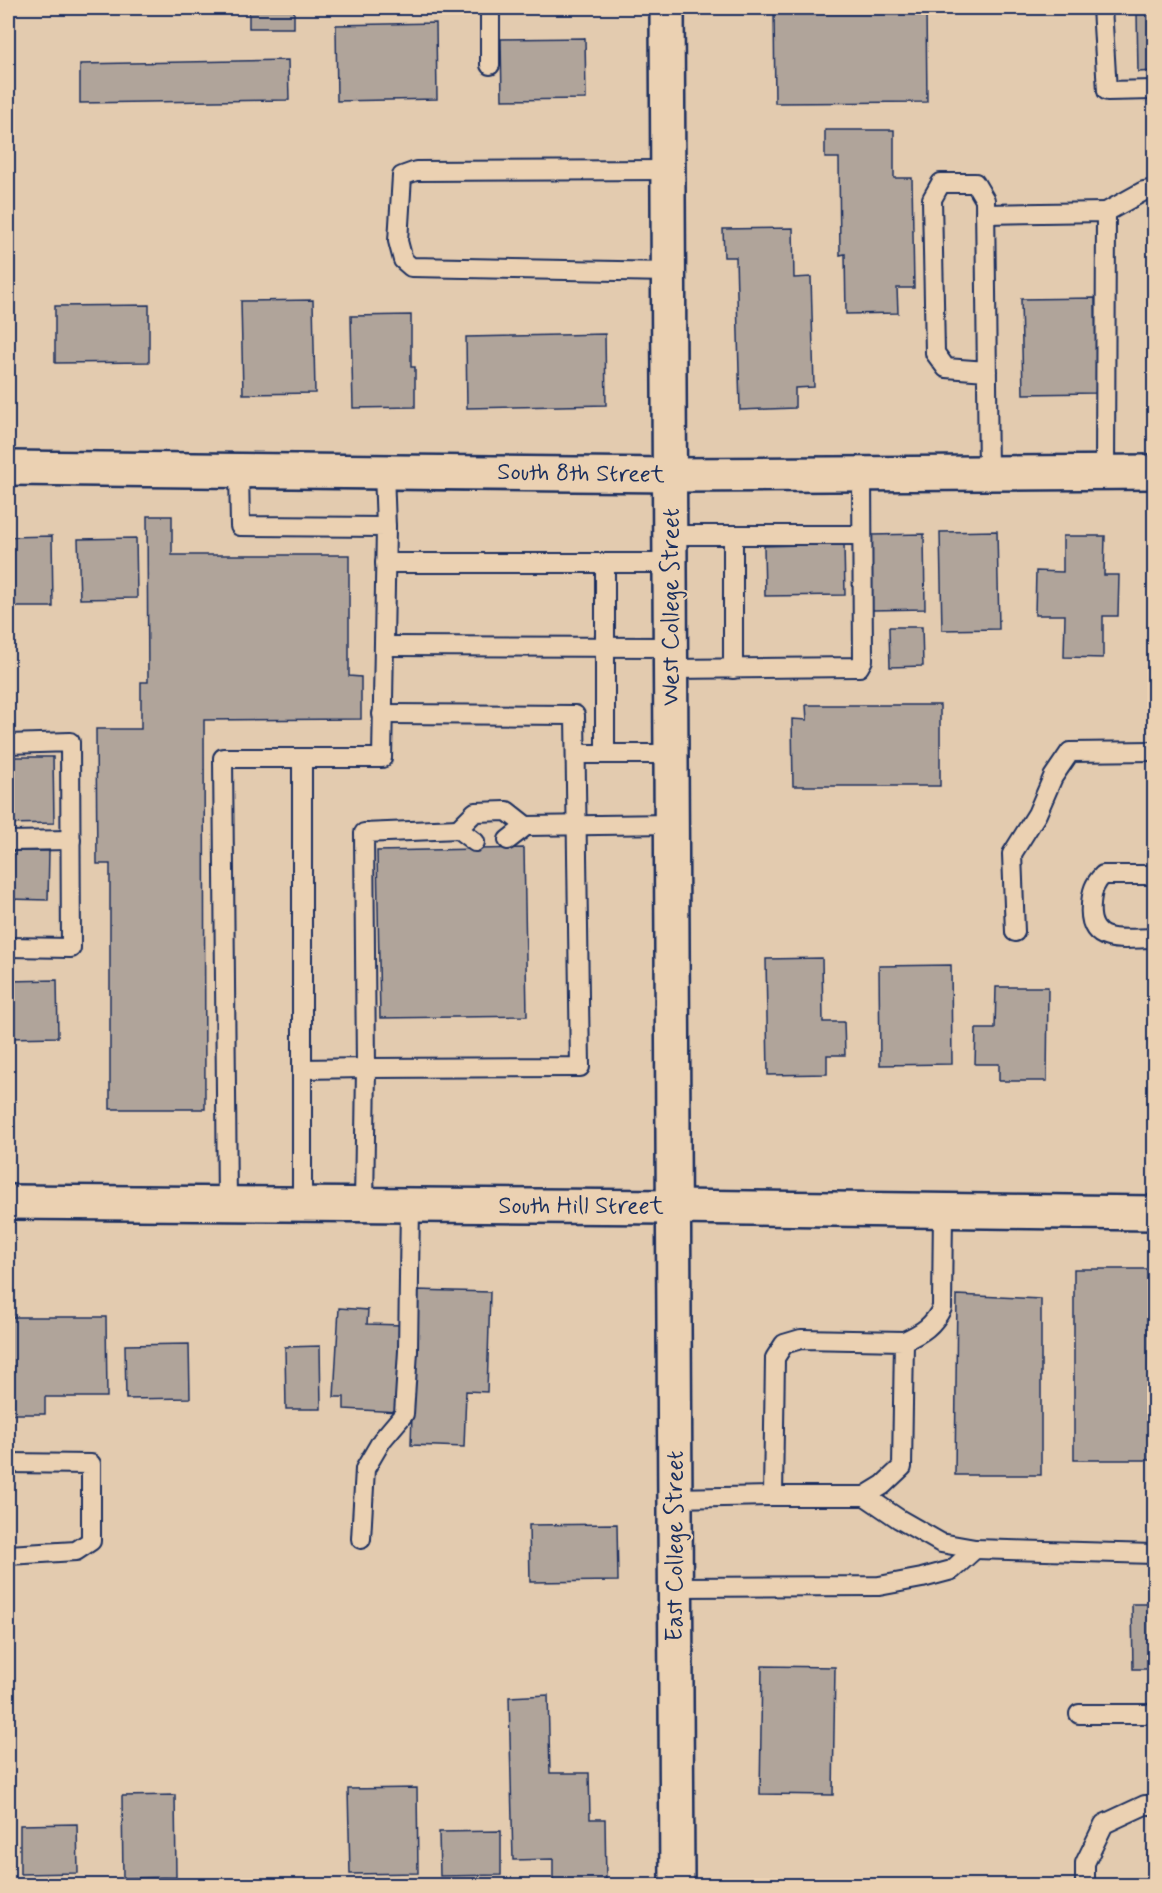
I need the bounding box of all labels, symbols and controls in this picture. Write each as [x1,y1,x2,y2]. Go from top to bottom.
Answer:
street label: South 8th Street [497,457,665,491]
street label: West College Street [656,508,687,706]
street label: South Hill Street [498,1191,664,1222]
street label: East College Street [660,1450,691,1642]

